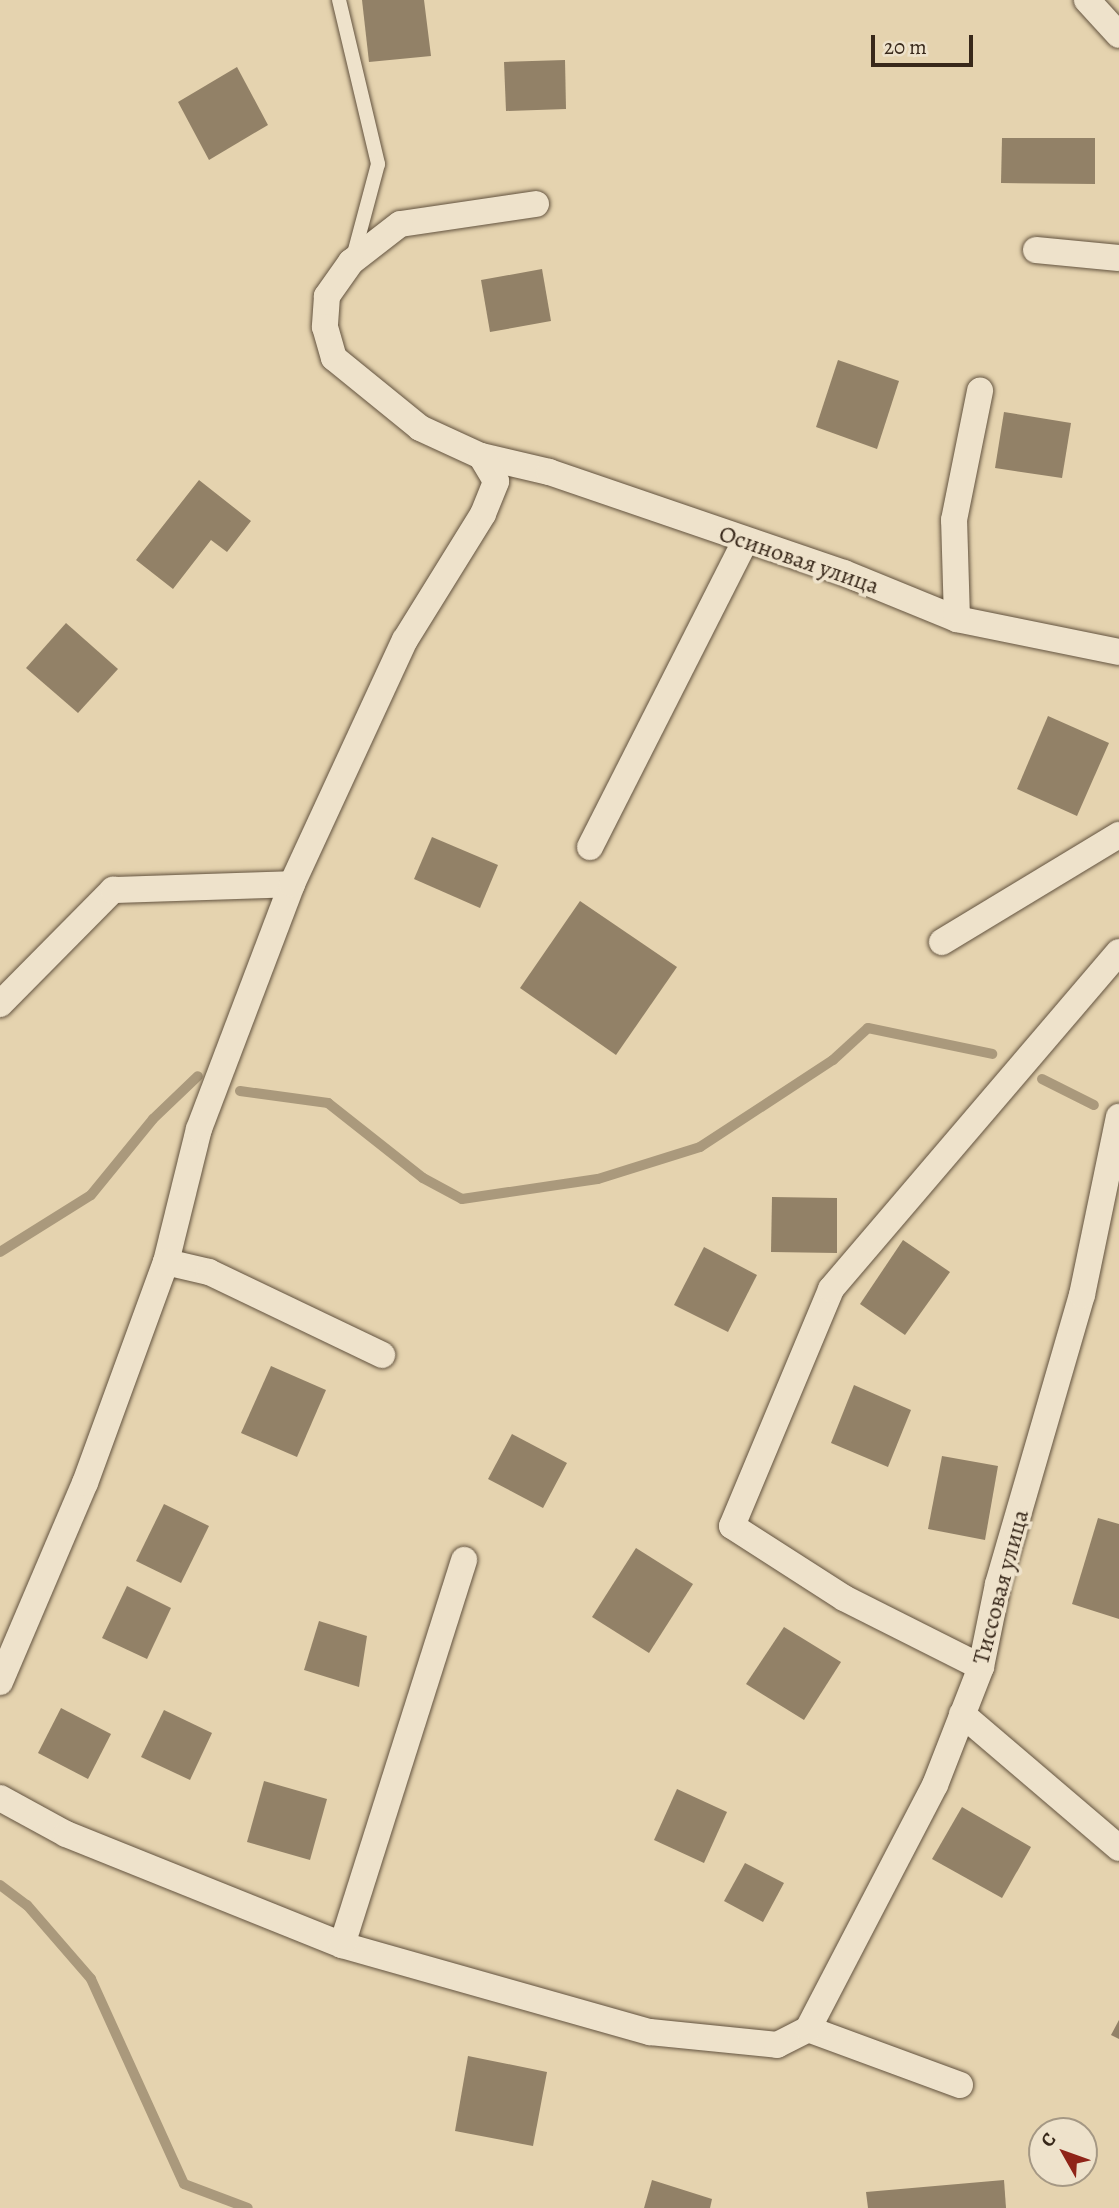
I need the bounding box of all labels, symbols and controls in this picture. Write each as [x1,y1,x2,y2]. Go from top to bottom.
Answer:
scale bar [874,21,976,65]
text: 20 m [884,33,927,61]
street label: Осиновая улица [715,519,883,601]
street label: Тиссовая улица [967,1507,1035,1667]
north arrow [1028,2117,1098,2187]
text: С [1035,2127,1062,2153]

